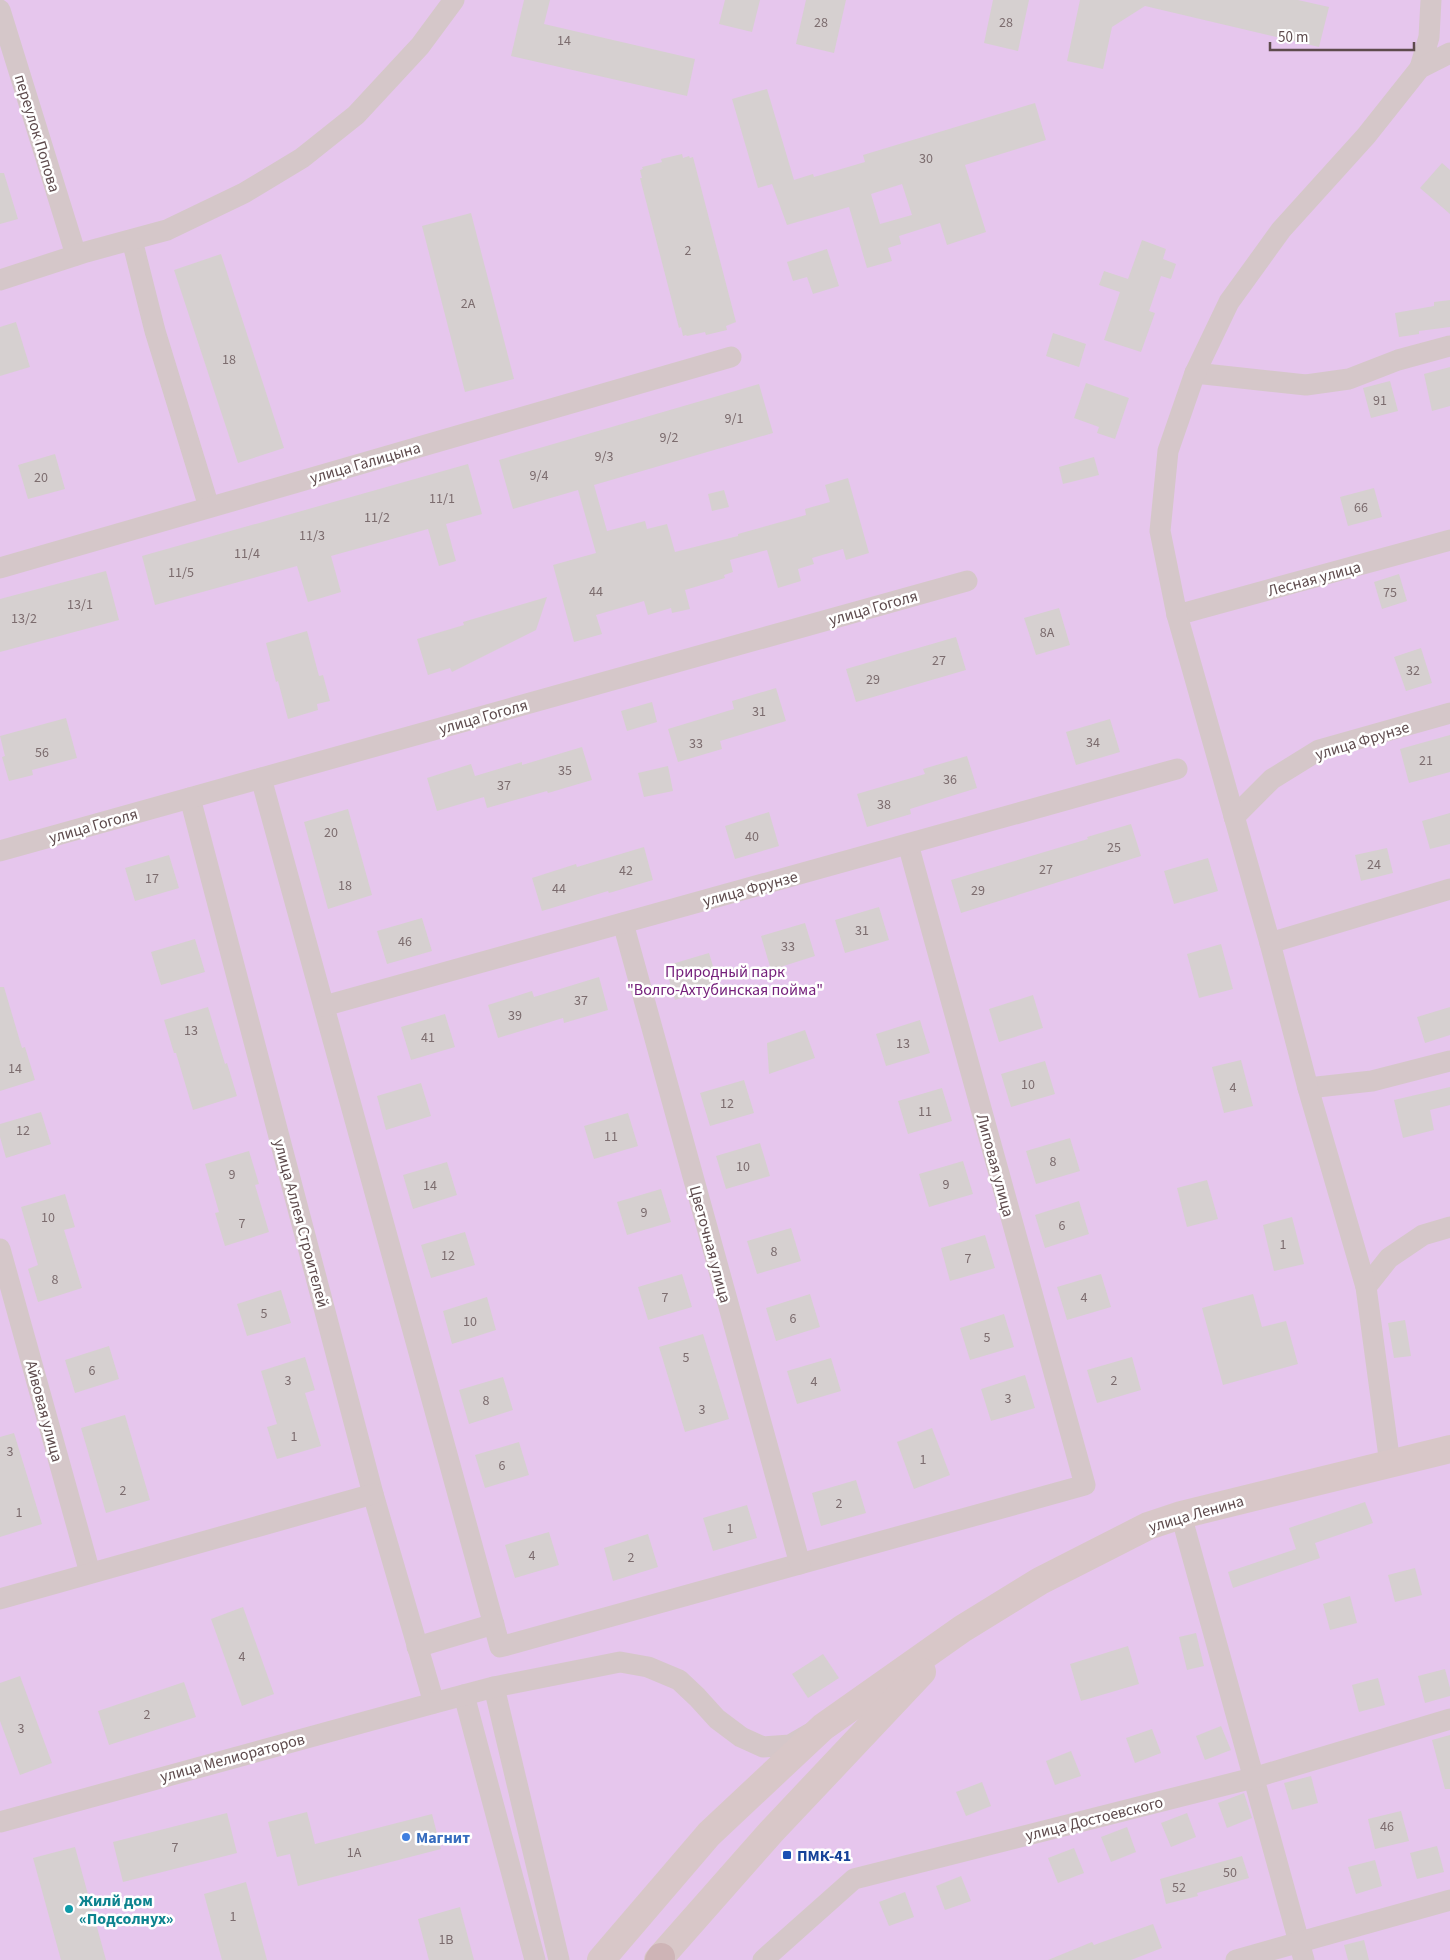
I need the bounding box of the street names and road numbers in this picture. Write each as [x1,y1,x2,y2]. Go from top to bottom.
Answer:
street label: переулок Попова [9,72,65,195]
street label: улица Галицына [307,437,423,489]
street label: Лесная улица [1265,556,1363,602]
street label: улица Гоголя [826,585,920,631]
street label: улица Гоголя [436,694,530,740]
street label: улица Фрунзе [1313,716,1412,766]
street label: улица Гоголя [46,803,140,849]
street label: улица Фрунзе [700,866,800,912]
street label: Липовая улица [971,1111,1019,1219]
street label: улица Аллея Строителей [268,1137,334,1310]
street label: Цветочная улица [684,1183,736,1305]
street label: Айвовая улица [20,1358,68,1464]
street label: улица Ленина [1146,1490,1247,1538]
street label: улица Мелиораторов [157,1728,307,1788]
street label: улица Достоевского [1023,1791,1165,1847]

